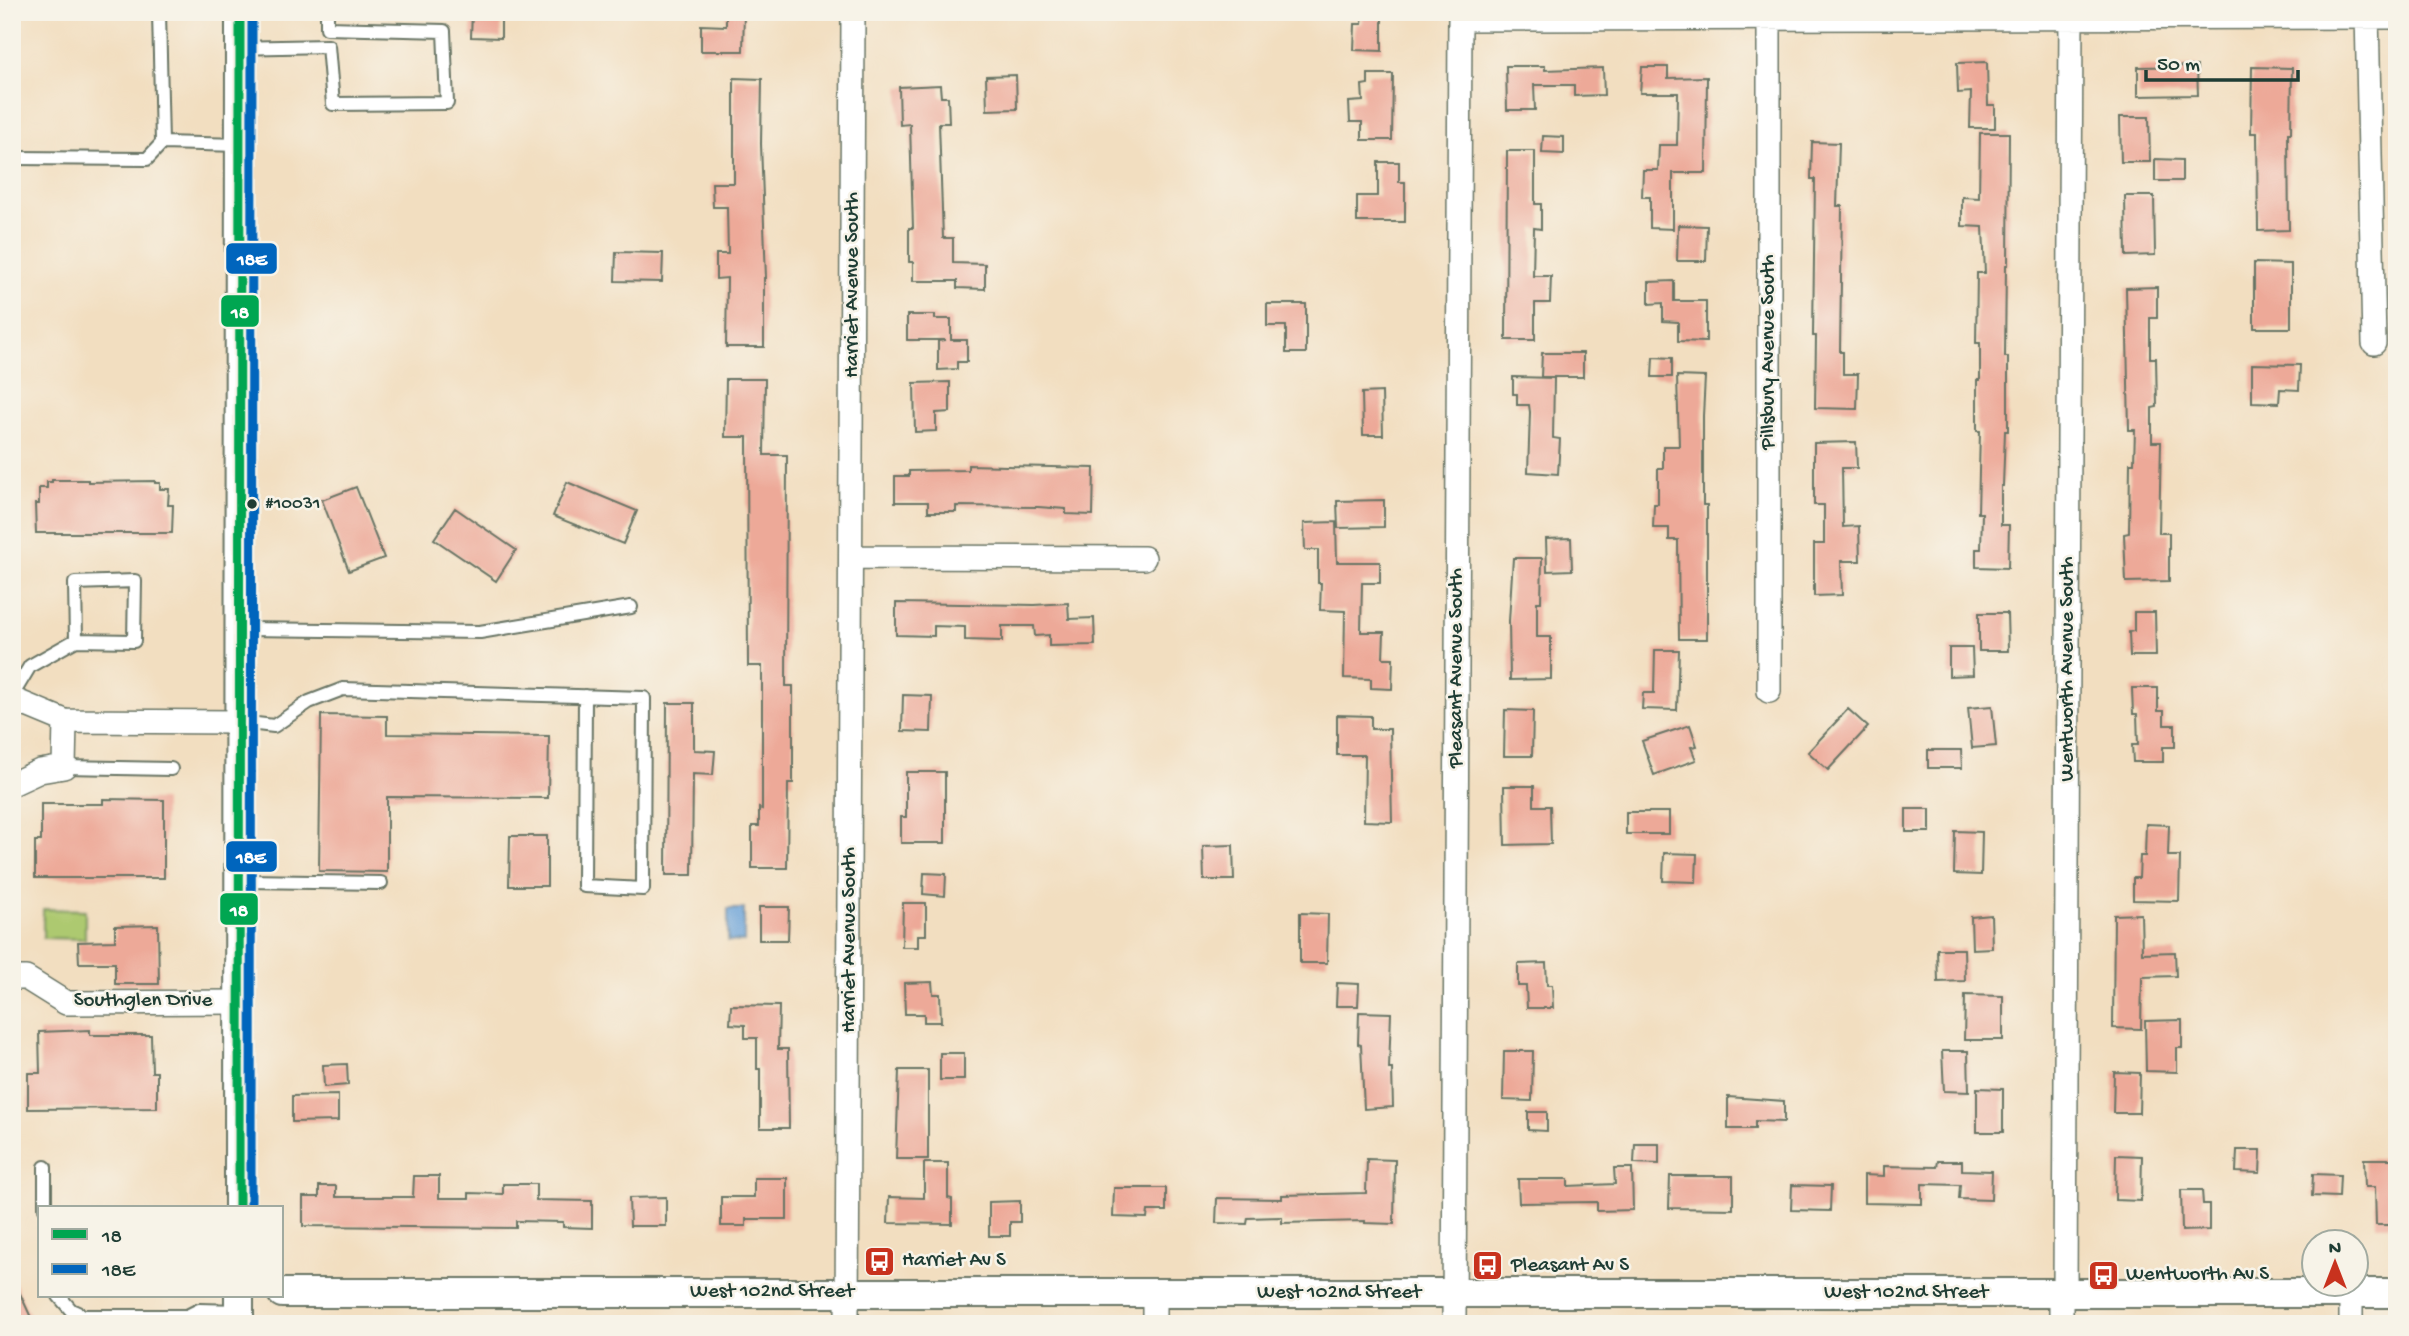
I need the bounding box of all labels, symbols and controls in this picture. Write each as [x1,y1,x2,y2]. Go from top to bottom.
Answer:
scale bar [2146,38,2299,82]
text: 50 m [2157,54,2200,79]
street label: Harriet Avenue South [841,192,866,378]
line badge: 18E [225,242,278,275]
text: 18E [236,250,268,273]
street label: Pillsbury Avenue South [1757,254,1782,451]
line badge: 18 [220,294,260,328]
text: 18 [230,303,250,326]
place label: #10031 [265,493,320,516]
marker: #10031 [245,497,259,511]
street label: Wentworth Avenue South [2056,556,2081,782]
street label: Pleasant Avenue South [1445,568,1470,769]
line badge: 18E [225,840,278,873]
street label: Harriet Avenue South [838,847,863,1033]
text: 18E [235,848,267,871]
line badge: 18 [219,892,259,926]
text: 18 [229,901,249,924]
street label: Southglen Drive [74,989,213,1014]
legend [38,1206,284,1298]
text: 18 [101,1226,122,1251]
north arrow [2300,1228,2370,1298]
text: N [2329,1238,2341,1261]
bus stop icon: Harriet Av S [862,1244,896,1278]
place label: Harriet Av S [902,1249,1006,1274]
bus stop icon: Pleasant Av S [1471,1249,1505,1283]
place label: Pleasant Av S [1510,1254,1629,1279]
bus stop icon: Wentworth Av S [2086,1258,2120,1292]
text: 18E [101,1260,136,1285]
place label: Wentworth Av S [2126,1263,2269,1288]
street label: West 102nd Street [690,1280,856,1305]
street label: West 102nd Street [1257,1281,1423,1306]
street label: West 102nd Street [1824,1281,1990,1306]

